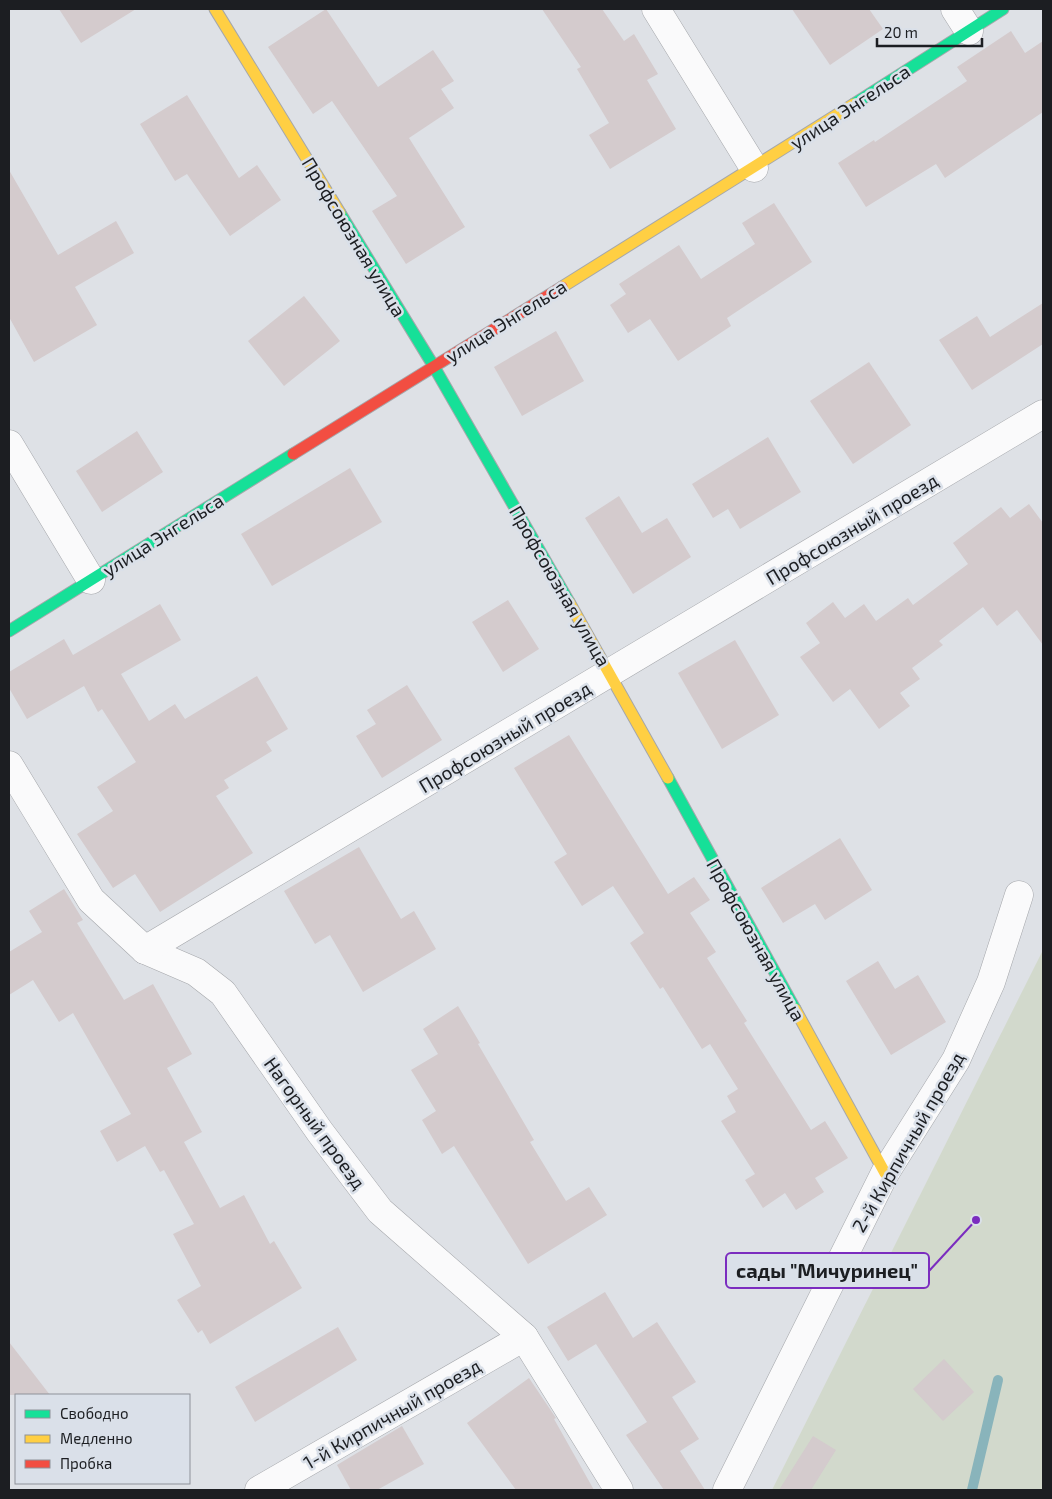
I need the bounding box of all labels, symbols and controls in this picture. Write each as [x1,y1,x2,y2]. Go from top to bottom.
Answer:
scale bar [877,15,982,47]
text: 20 m [884,23,918,41]
street label: улица Энгельса [785,59,915,155]
street label: Профсоюзная улица [297,153,411,321]
street label: улица Энгельса [441,274,571,368]
street label: Профсоюзный проезд [762,468,942,589]
street label: улица Энгельса [98,488,228,582]
street label: Профсоюзная улица [504,501,616,671]
street label: Профсоюзный проезд [415,676,595,797]
street label: Профсоюзная улица [701,855,811,1025]
street label: 2-й Кирпичный проезд [847,1048,969,1236]
street label: Нагорный проезд [260,1052,371,1193]
callout: сады "Мичуринец" [726,1253,929,1288]
text: сады "Мичуринец" [736,1258,918,1282]
street label: 1-й Кирпичный проезд [299,1353,485,1474]
legend [15,1394,190,1484]
text: Свободно [60,1404,129,1422]
text: Медленно [60,1429,133,1447]
text: Пробка [60,1454,112,1472]

